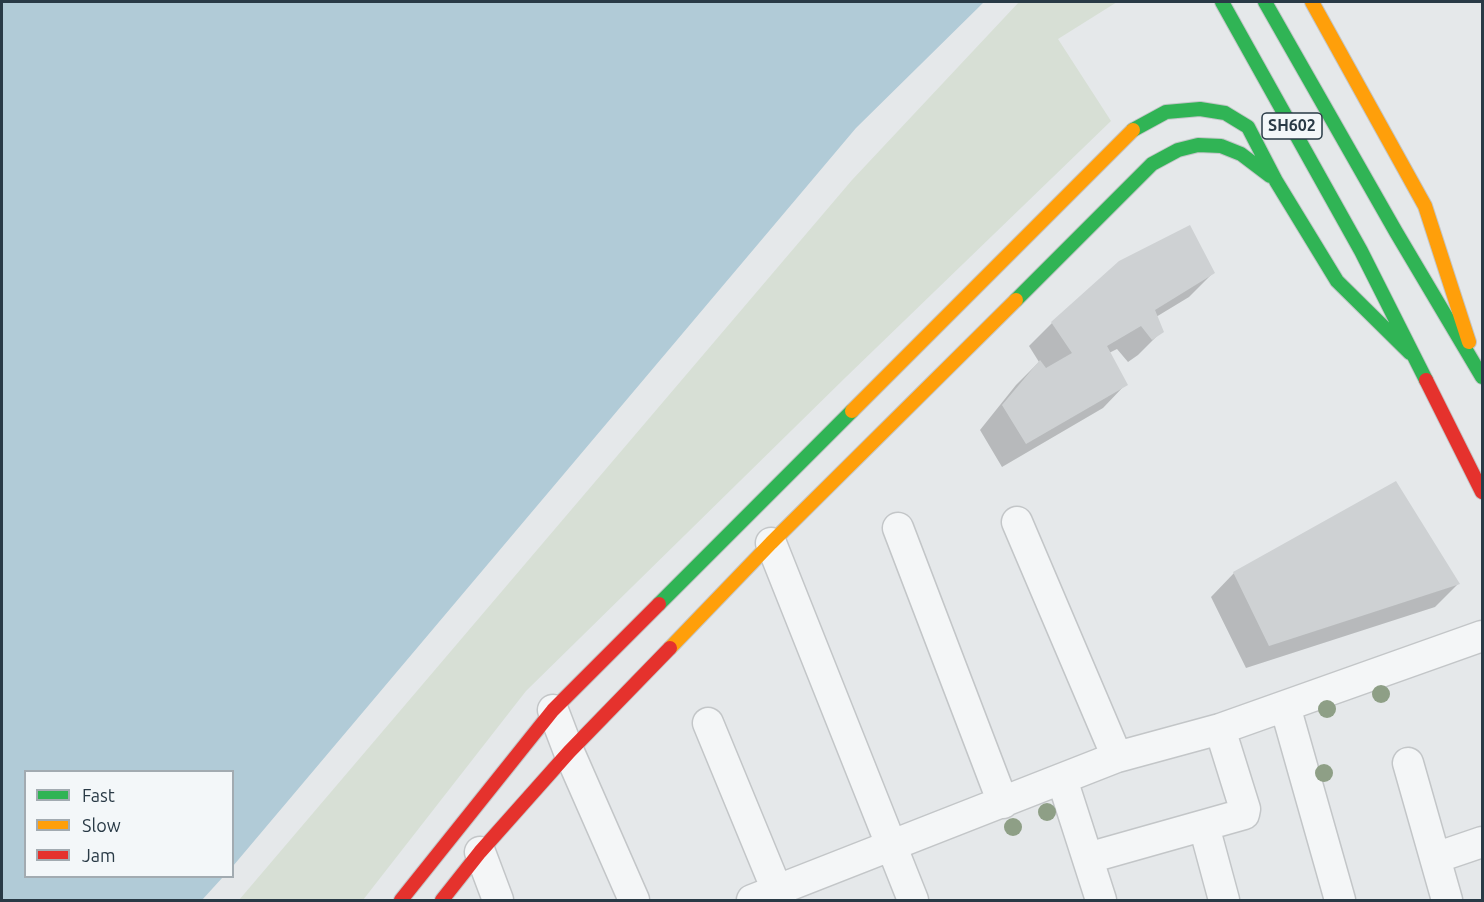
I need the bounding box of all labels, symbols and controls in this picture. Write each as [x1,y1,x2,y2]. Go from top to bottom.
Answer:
road number: SH602 [1262,113,1322,139]
legend [24,770,234,878]
text: Fast [82,785,115,805]
text: Slow [82,815,121,835]
text: Jam [82,845,116,865]

